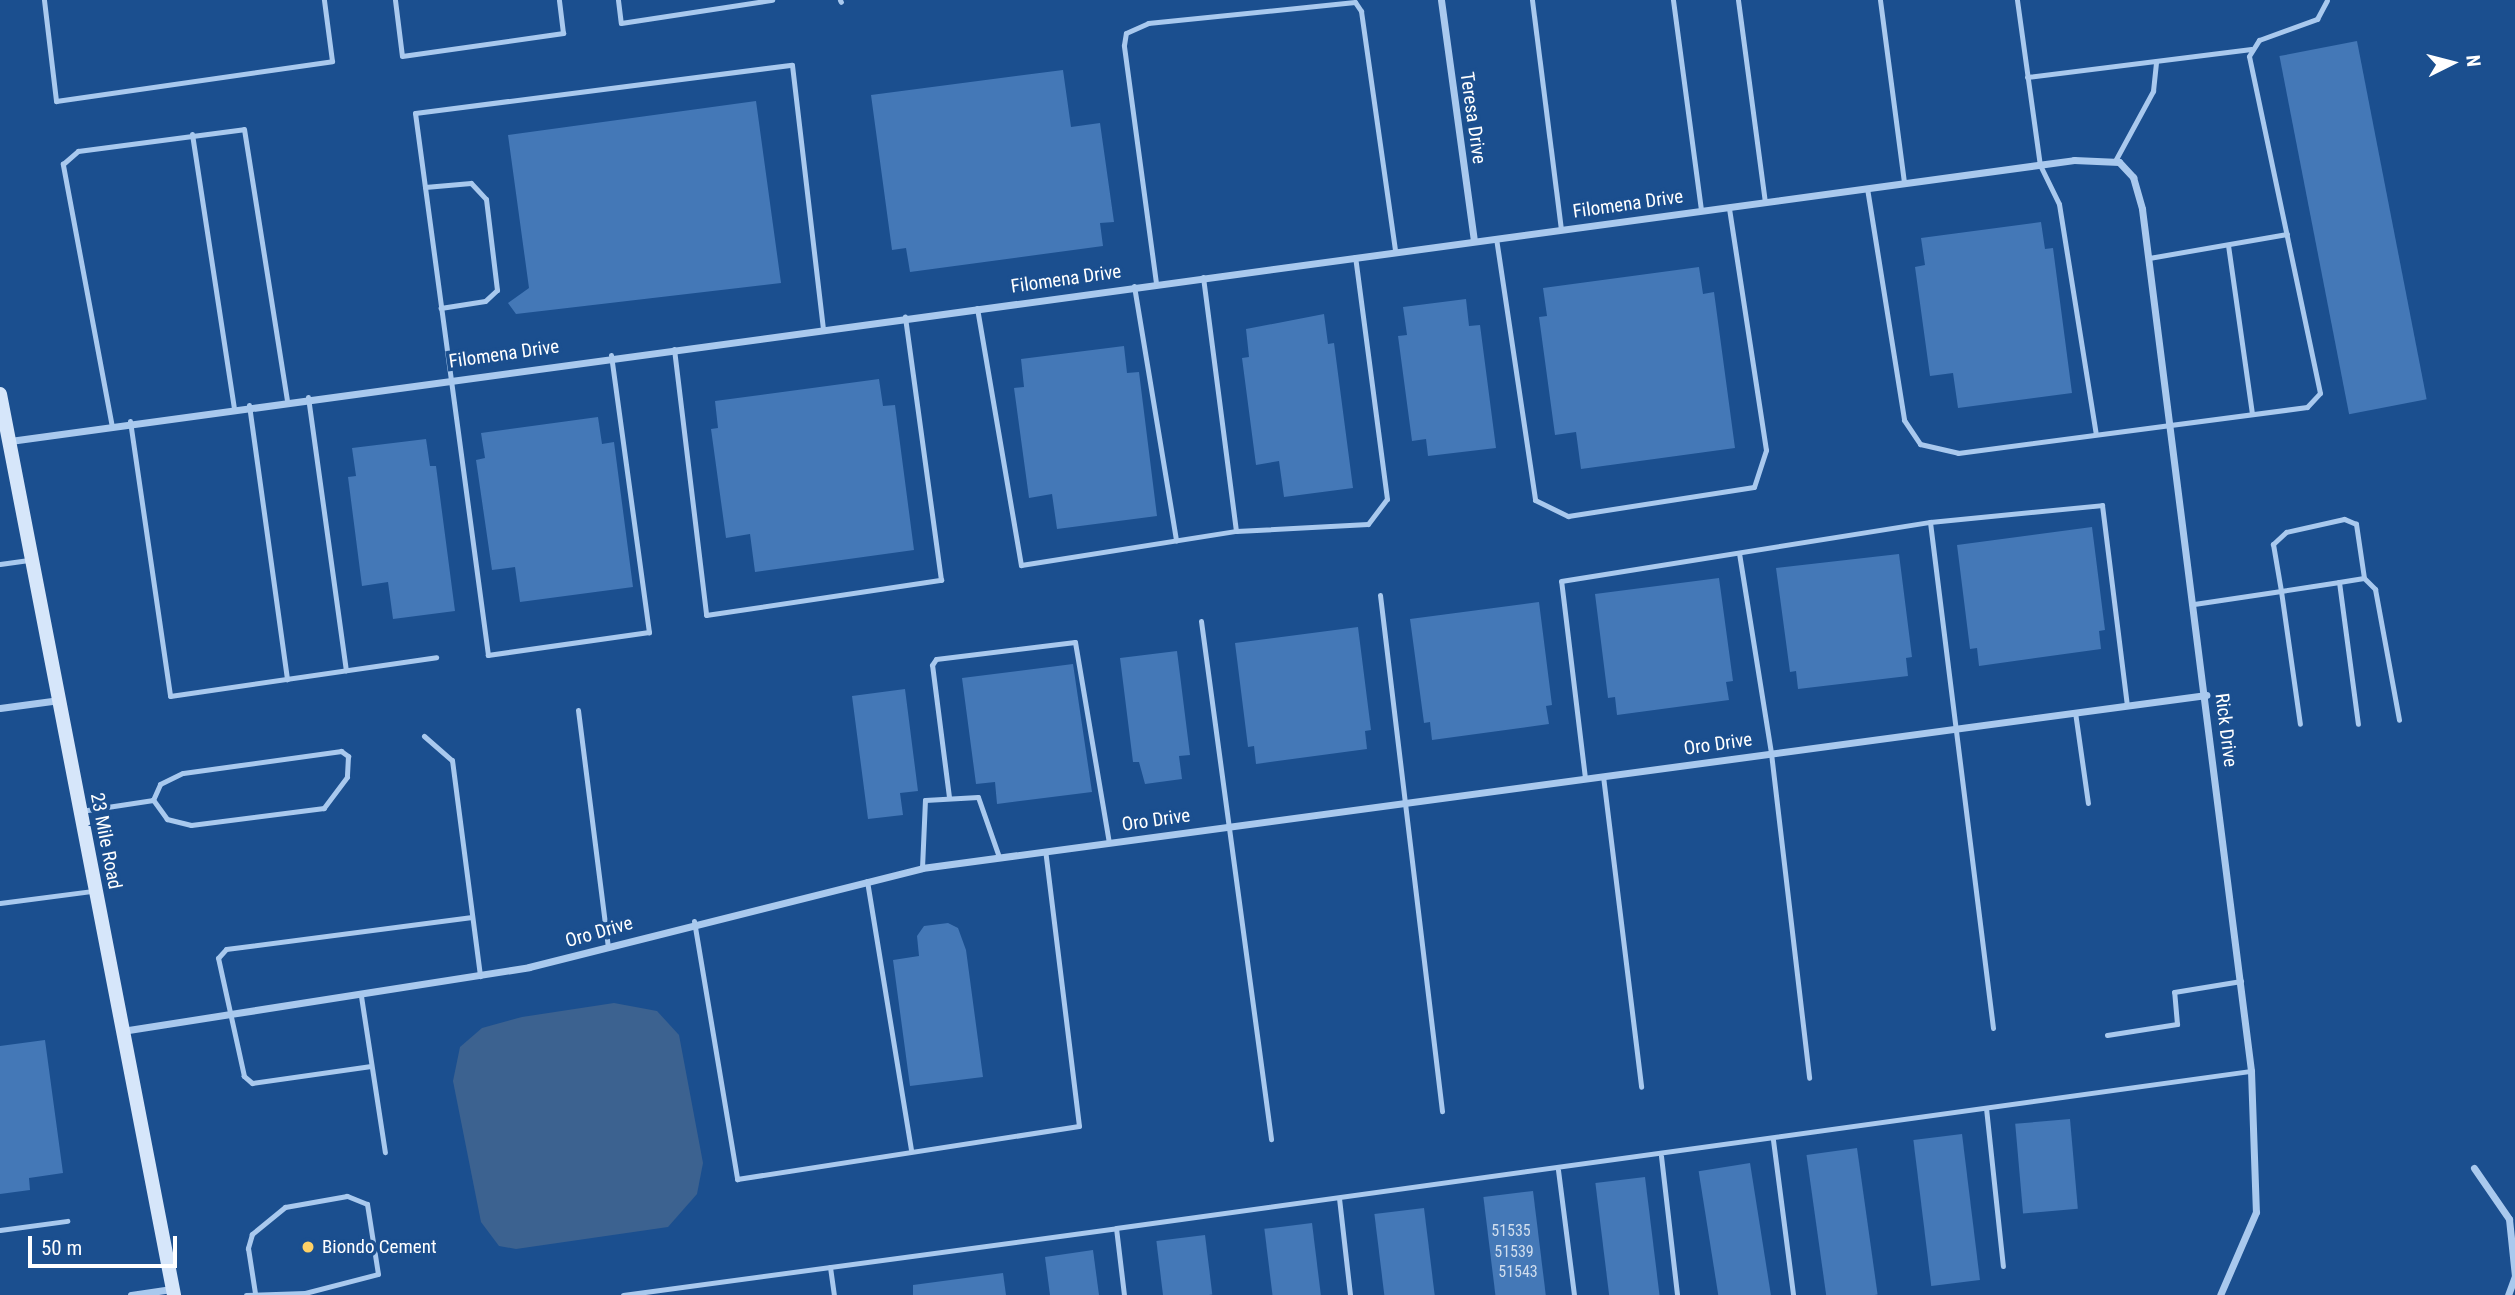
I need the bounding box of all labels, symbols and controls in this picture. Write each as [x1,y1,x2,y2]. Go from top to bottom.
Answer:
north arrow [2417,28,2487,98]
text: N [2461,54,2485,68]
street label: Teresa Drive [1455,71,1491,165]
street label: Filomena Drive [1571,185,1685,223]
street label: Filomena Drive [1009,260,1123,298]
street label: Filomena Drive [447,335,561,373]
street label: Rick Drive [2210,692,2242,768]
street label: Oro Drive [1682,728,1754,760]
street label: 23 Mile Road [85,791,127,891]
street label: Oro Drive [1120,804,1192,836]
street label: Oro Drive [563,912,635,952]
house number: 51535 [1491,1221,1531,1241]
scale bar [32,1222,180,1266]
text: 50 m [41,1236,82,1260]
place label: Biondo Cement [322,1236,437,1258]
marker: Biondo Cement [300,1239,316,1255]
house number: 51539 [1494,1242,1534,1262]
house number: 51543 [1498,1262,1538,1282]

